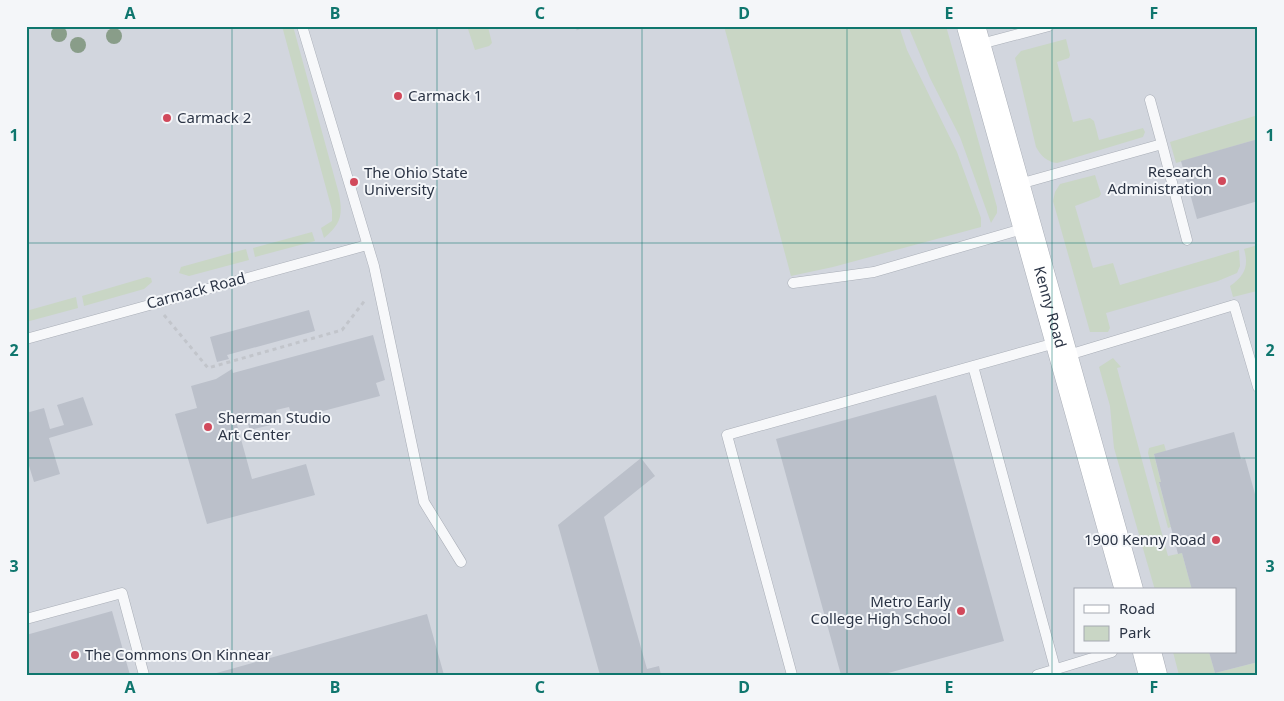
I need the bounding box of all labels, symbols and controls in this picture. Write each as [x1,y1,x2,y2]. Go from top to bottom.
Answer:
text: A [124,2,136,24]
text: B [330,2,340,24]
text: C [535,2,545,24]
text: D [738,2,750,24]
text: E [945,2,954,24]
text: F [1150,2,1158,24]
place label: Carmack 1 [408,85,482,105]
marker: Carmack 1 [392,90,404,102]
place label: Carmack 2 [177,107,251,127]
marker: Carmack 2 [161,112,173,124]
text: 1 [9,124,19,146]
text: 1 [1265,124,1275,146]
place label: Research Administration [1108,161,1212,198]
place label: The Ohio State University [364,162,468,199]
marker: Research Administration [1216,175,1228,187]
marker: The Ohio State University [348,176,360,188]
street label: Kenny Road [1030,264,1072,350]
street label: Carmack Road [144,267,247,313]
text: 2 [9,339,19,361]
text: 2 [1265,339,1275,361]
place label: Sherman Studio Art Center [218,407,331,444]
marker: Sherman Studio Art Center [202,421,214,433]
place label: 1900 Kenny Road [1084,529,1206,549]
marker: 1900 Kenny Road [1210,534,1222,546]
text: 3 [9,555,19,577]
text: 3 [1265,555,1275,577]
legend [1074,588,1236,654]
place label: Metro Early College High School [811,591,951,628]
text: Road [1119,598,1155,618]
marker: Metro Early College High School [955,605,967,617]
text: Park [1119,622,1151,642]
place label: The Commons On Kinnear [85,644,271,664]
marker: The Commons On Kinnear [69,649,81,661]
text: A [124,676,136,698]
text: B [330,676,340,698]
text: C [535,676,545,698]
text: D [738,676,750,698]
text: E [945,676,954,698]
text: F [1150,676,1158,698]

